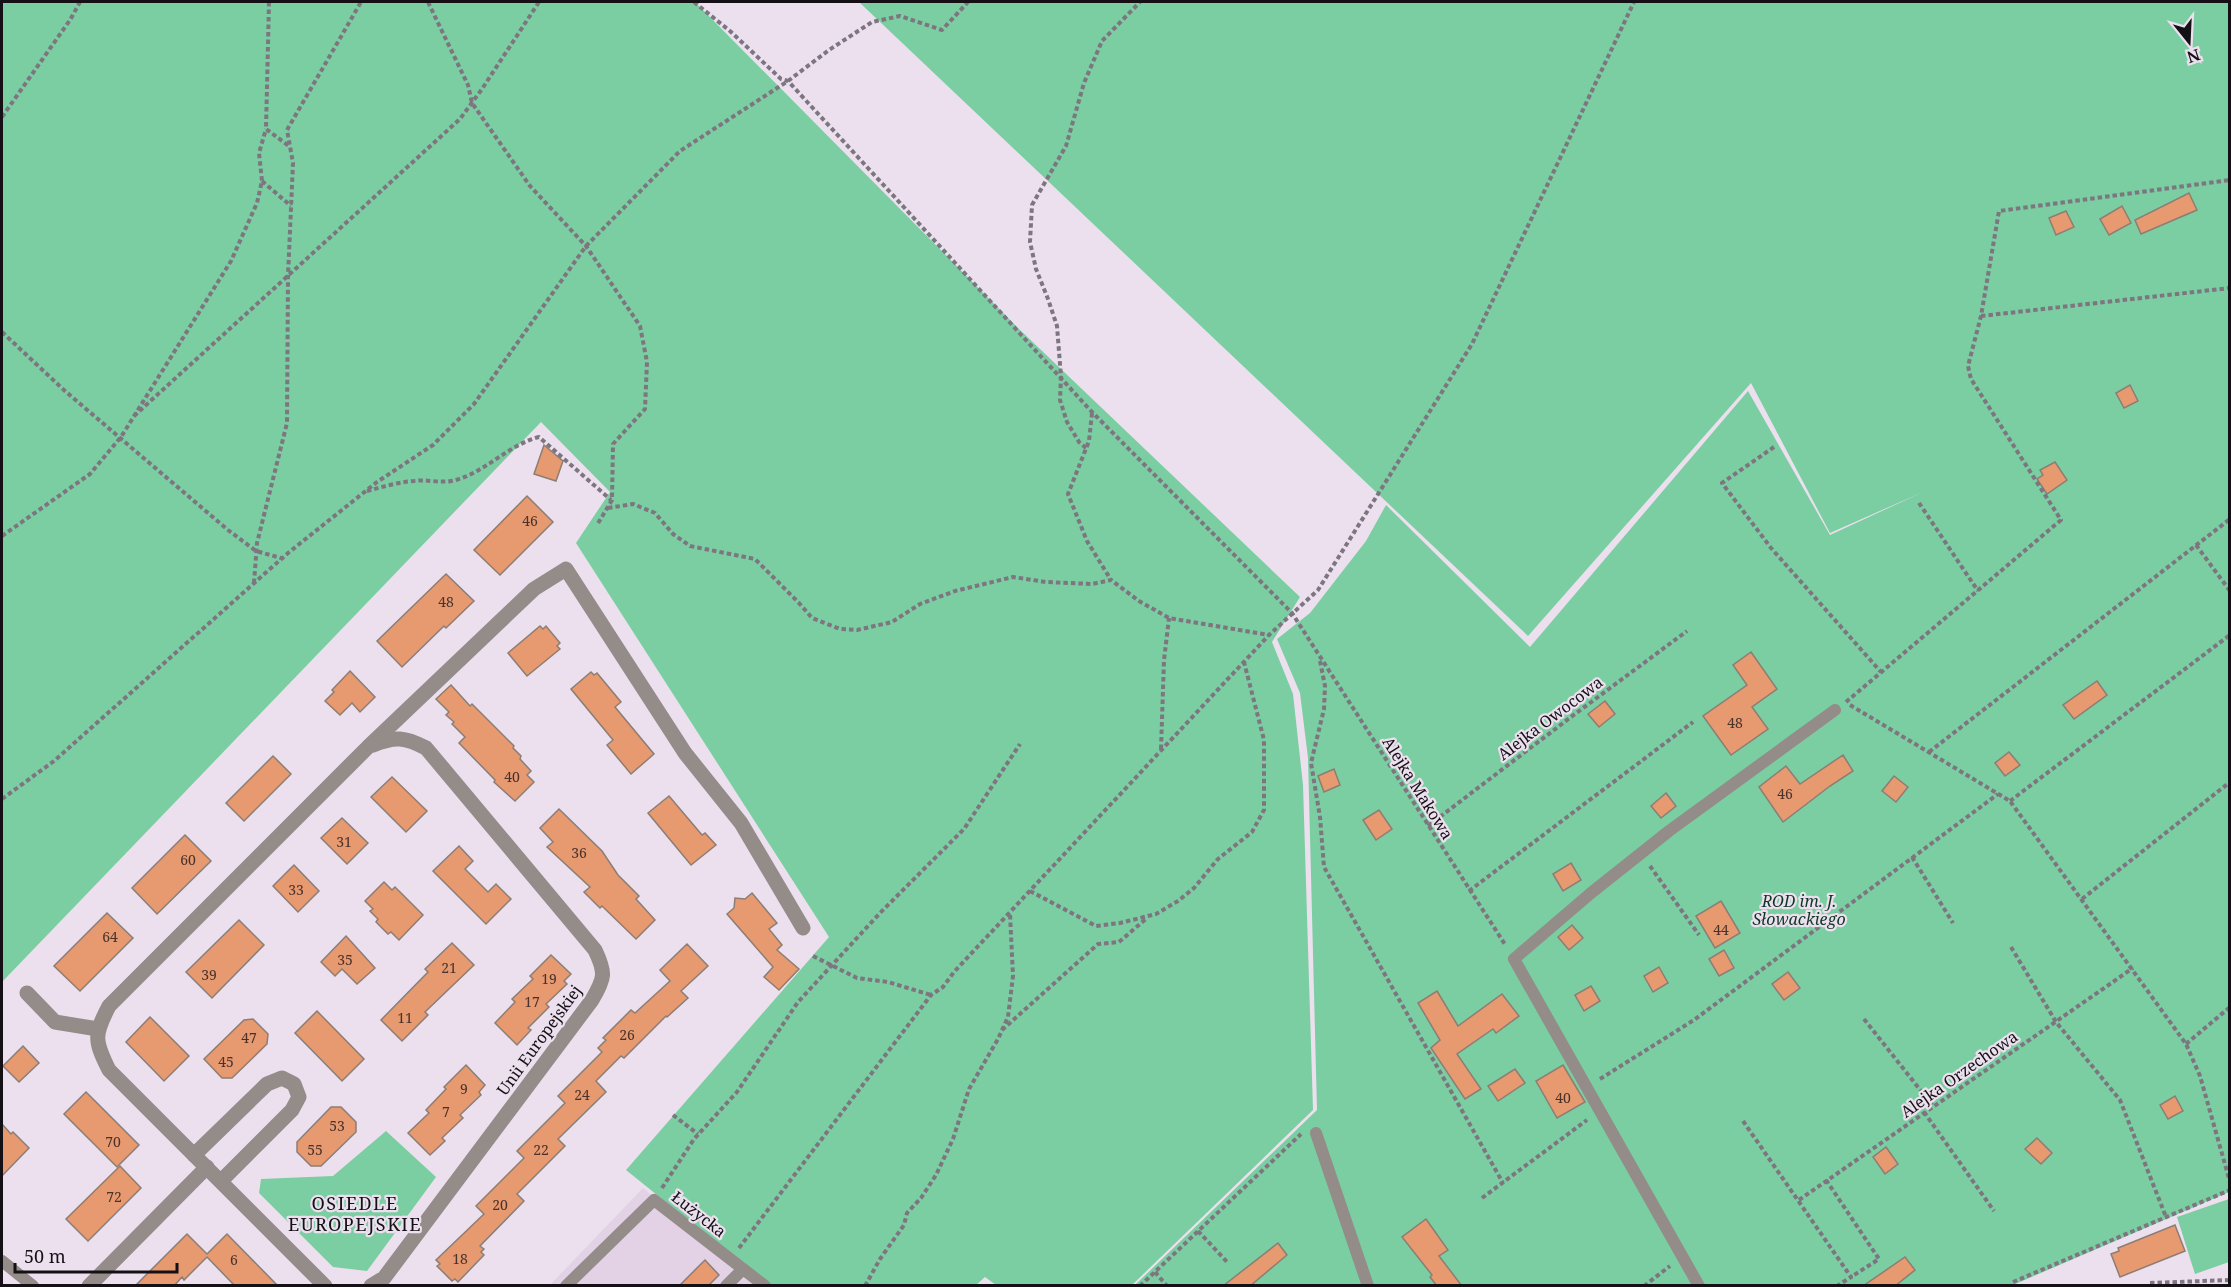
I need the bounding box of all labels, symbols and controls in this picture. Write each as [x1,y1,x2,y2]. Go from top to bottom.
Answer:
north arrow [2159,12,2219,72]
text: N [2184,44,2203,69]
house number: 46 [522,511,538,530]
house number: 48 [438,592,454,611]
street label: Alejka Owocowa [1493,671,1607,765]
house number: 48 [1727,713,1743,732]
street label: Alejka Makowa [1378,732,1458,844]
house number: 40 [504,767,520,786]
house number: 46 [1777,784,1793,803]
house number: 31 [336,832,352,851]
house number: 36 [571,843,587,862]
house number: 60 [180,850,196,869]
house number: 33 [288,880,304,899]
park label: ROD im. J. Słowackiego [1752,890,1846,930]
house number: 44 [1713,920,1729,939]
house number: 64 [102,927,118,946]
house number: 35 [337,950,353,969]
house number: 21 [441,958,457,977]
house number: 39 [201,965,217,984]
house number: 19 [541,969,557,988]
street label: Unii Europejskiej [491,980,587,1100]
house number: 17 [524,992,540,1011]
house number: 11 [397,1008,413,1027]
house number: 26 [619,1025,635,1044]
street label: Alejka Orzechowa [1896,1025,2022,1123]
house number: 47 [241,1028,257,1047]
house number: 45 [218,1052,234,1071]
house number: 9 [460,1079,468,1098]
house number: 24 [574,1085,590,1104]
house number: 40 [1555,1088,1571,1107]
house number: 7 [442,1102,450,1121]
house number: 53 [329,1116,345,1135]
house number: 70 [105,1132,121,1151]
house number: 55 [307,1140,323,1159]
house number: 22 [533,1140,549,1159]
street label: Łużycka [667,1186,731,1242]
house number: 72 [106,1187,122,1206]
district label: OSIEDLE EUROPEJSKIE [288,1191,422,1236]
house number: 20 [492,1195,508,1214]
scale bar [15,1236,177,1274]
text: 50 m [24,1244,66,1268]
house number: 18 [452,1249,468,1268]
house number: 6 [230,1250,238,1269]

